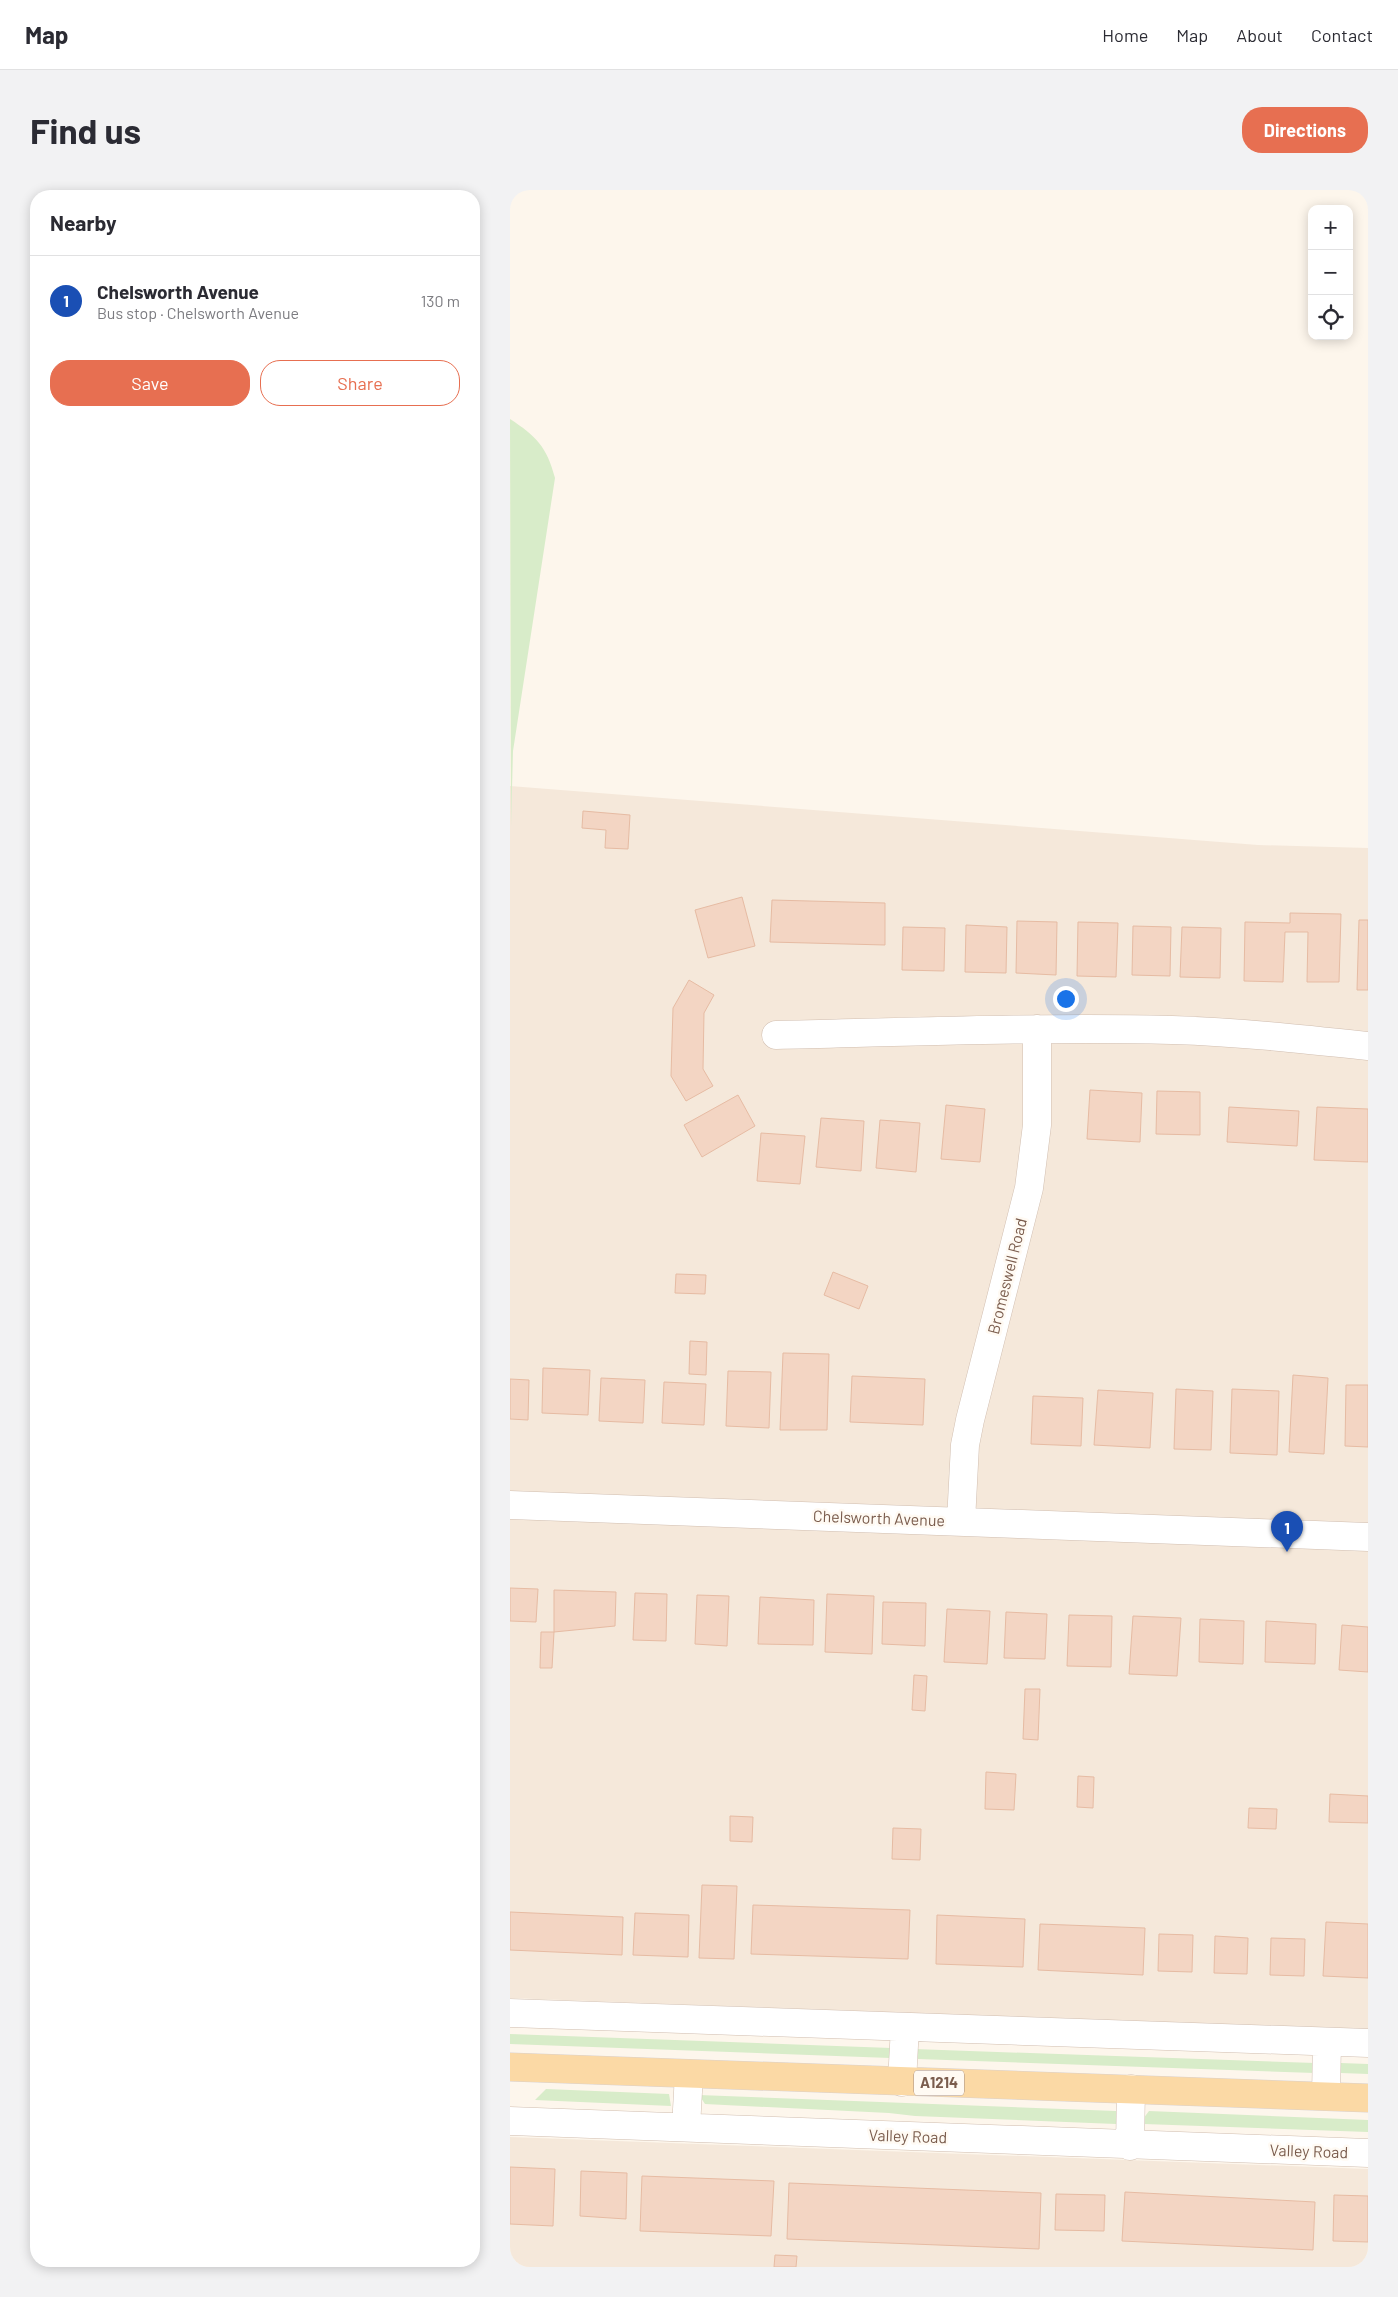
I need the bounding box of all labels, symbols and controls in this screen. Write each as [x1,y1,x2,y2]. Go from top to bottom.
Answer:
text: Map [25,20,68,49]
text: Home [1102,24,1148,46]
text: Map [1176,24,1208,46]
text: About [1236,24,1283,46]
text: Contact [1311,24,1373,46]
button: Directions [1242,107,1368,153]
text: Find us [30,109,141,151]
map controls [1308,205,1353,340]
button: + [1308,205,1353,250]
text: Nearby [50,210,116,235]
button: − [1308,250,1353,295]
text: Chelsworth Avenue [97,280,259,303]
text: 1 [63,291,69,310]
text: 130 m [421,291,460,310]
button: locate [1308,295,1353,340]
text: Bus stop · Chelsworth Avenue [97,303,299,322]
button: Save [50,360,250,406]
button: Share [260,360,460,406]
your location [1053,986,1079,1012]
street label: Bromeswell Road [983,1216,1030,1336]
street label: Chelsworth Avenue [813,1506,945,1529]
pin: 1 [1271,1511,1303,1552]
road number: A1214 [914,2070,964,2096]
street label: Valley Road [868,2125,948,2146]
street label: Valley Road [1269,2140,1349,2161]

